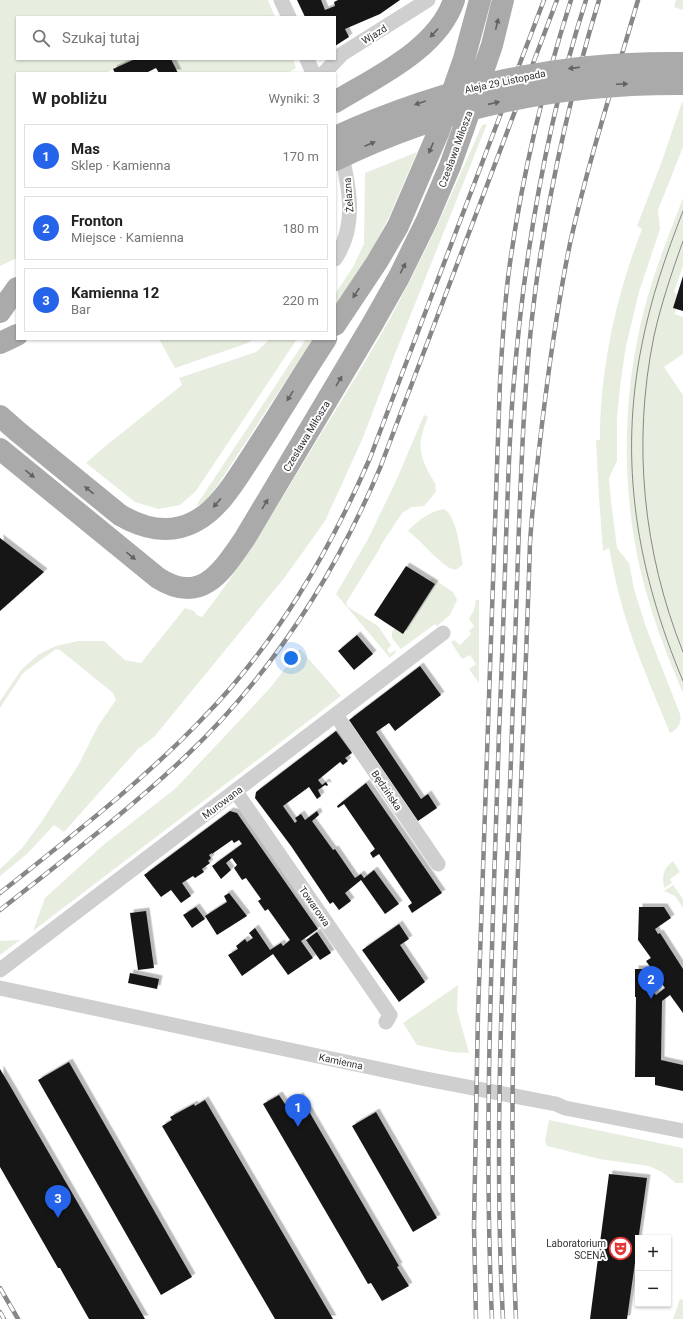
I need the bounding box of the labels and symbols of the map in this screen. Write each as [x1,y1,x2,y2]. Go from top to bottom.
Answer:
one-way arrow [494,18,500,30]
street label: Wjazd [360,23,389,46]
one-way arrow [429,28,438,38]
one-way arrow [568,65,580,71]
street label: Aleja 29 Listopada [464,68,546,95]
one-way arrow [616,81,628,88]
one-way arrow [414,100,426,106]
one-way arrow [488,100,500,106]
street label: Czesława Miłosza [437,109,474,189]
one-way arrow [365,141,376,147]
one-way arrow [428,143,434,155]
street label: Żelazna [340,177,356,213]
one-way arrow [400,262,407,274]
one-way arrow [352,288,360,298]
one-way arrow [335,376,343,386]
one-way arrow [286,391,294,401]
street label: Czesława Miłosza [281,399,332,474]
one-way arrow [25,469,36,478]
one-way arrow [84,486,95,495]
one-way arrow [213,498,222,508]
one-way arrow [261,499,269,509]
one-way arrow [125,551,136,560]
your location [281,648,301,668]
street label: Będzińska [369,768,404,812]
street label: Murowana [200,784,244,821]
street label: Towarowa [297,884,332,928]
pin: 2 [638,966,664,999]
street label: Kamienna [318,1051,364,1072]
pin: 1 [285,1094,311,1127]
pin: 3 [45,1185,71,1218]
theatre icon: Laboratorium SCENA [608,1236,634,1262]
place label: Laboratorium SCENA [546,1238,606,1261]

